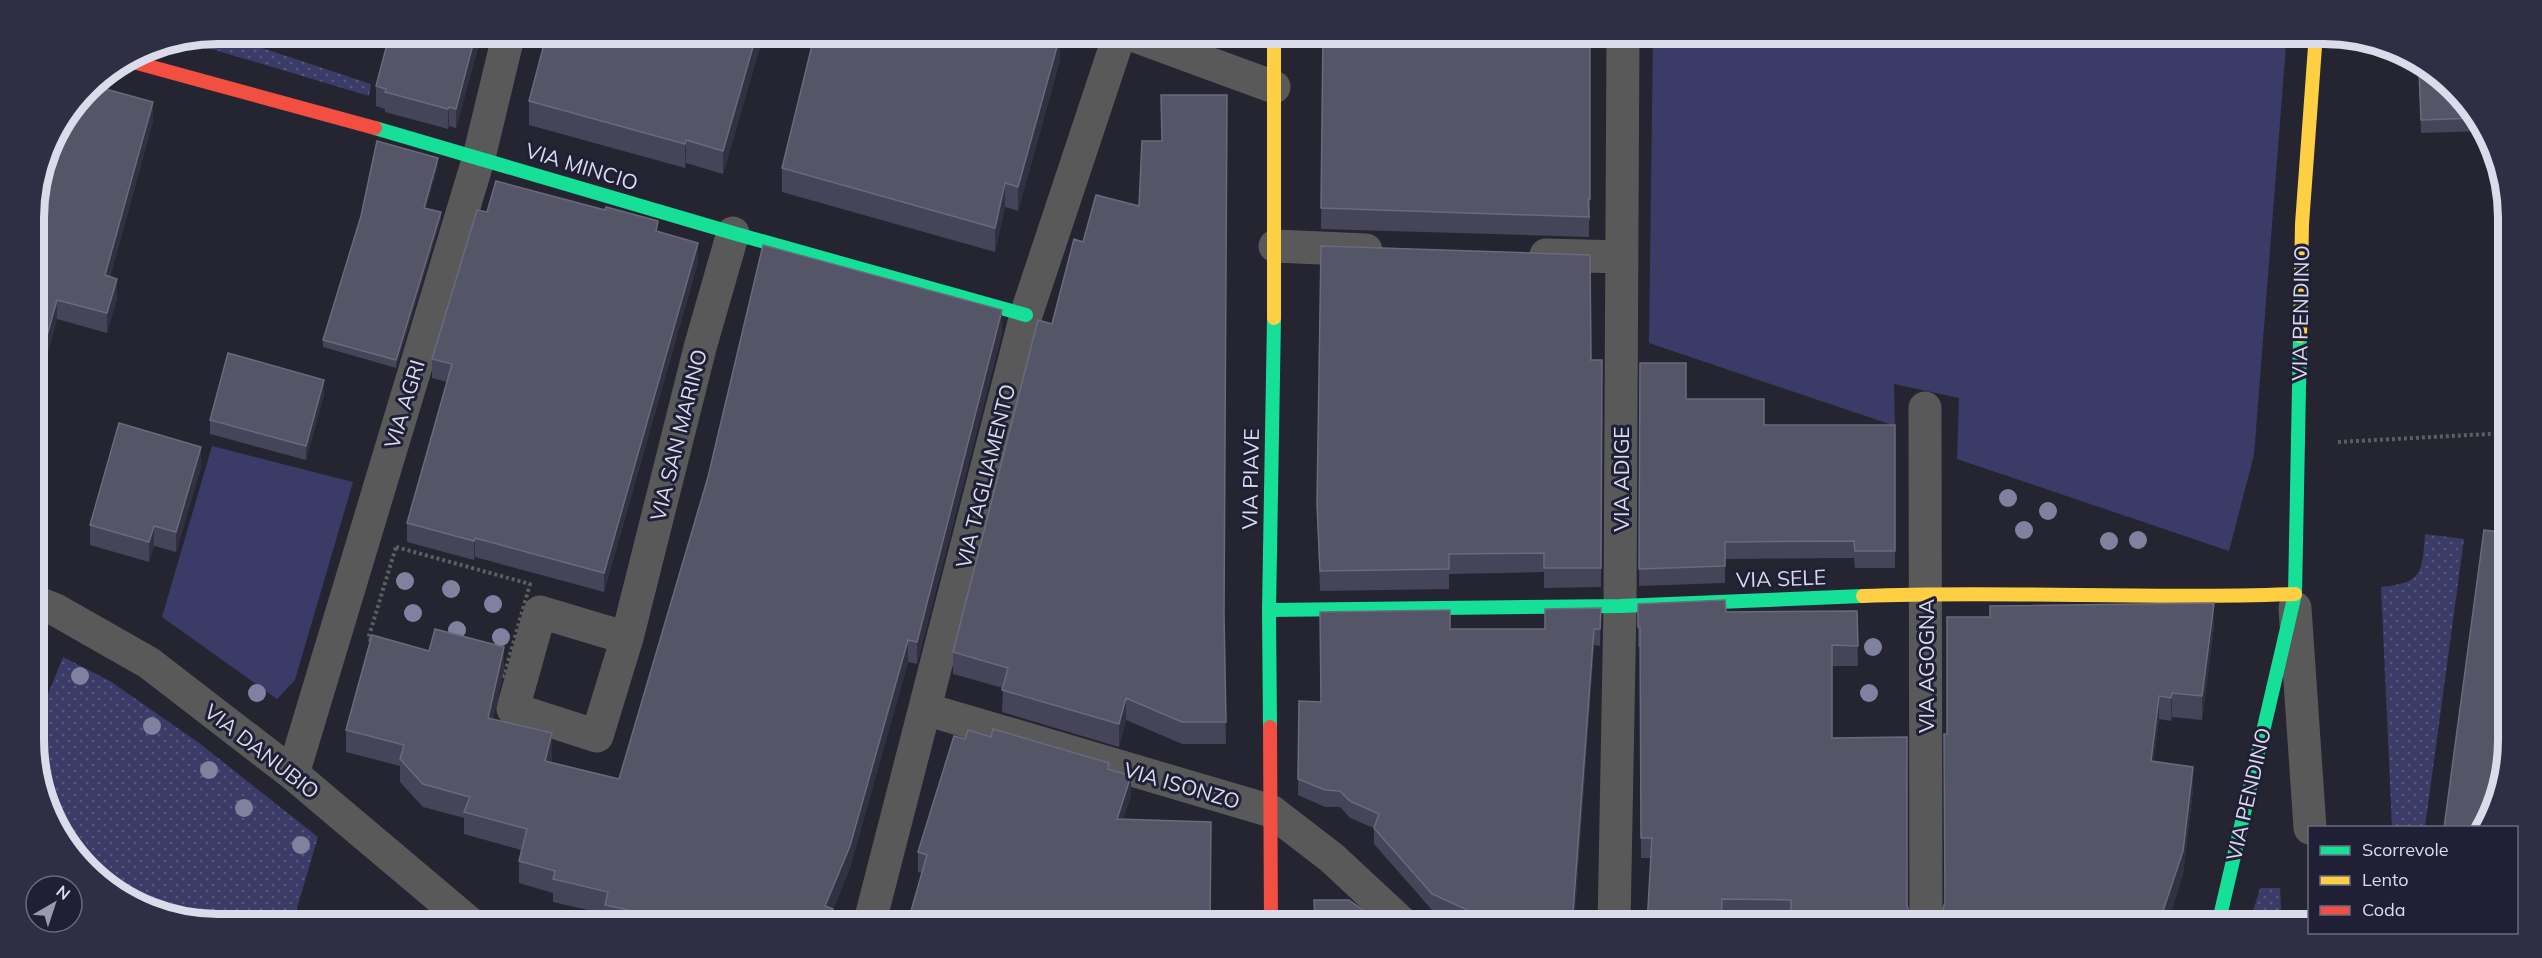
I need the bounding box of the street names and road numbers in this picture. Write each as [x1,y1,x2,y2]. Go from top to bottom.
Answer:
street label: VIA MINCIO [523,137,641,195]
street label: VIA PENDINO [2286,245,2314,381]
street label: VIA SAN MARINO [644,346,712,524]
street label: VIA AGRI [378,356,430,452]
street label: VIA TAGLIAMENTO [950,381,1020,571]
street label: VIA ADIGE [1608,426,1634,532]
street label: VIA PIAVE [1236,428,1264,530]
street label: VIA SELE [1735,563,1827,593]
street label: VIA AGOGNA [1913,598,1939,733]
street label: VIA DANUBIO [199,698,325,804]
street label: VIA PENDINO [2220,725,2276,863]
street label: VIA ISONZO [1121,756,1243,814]

